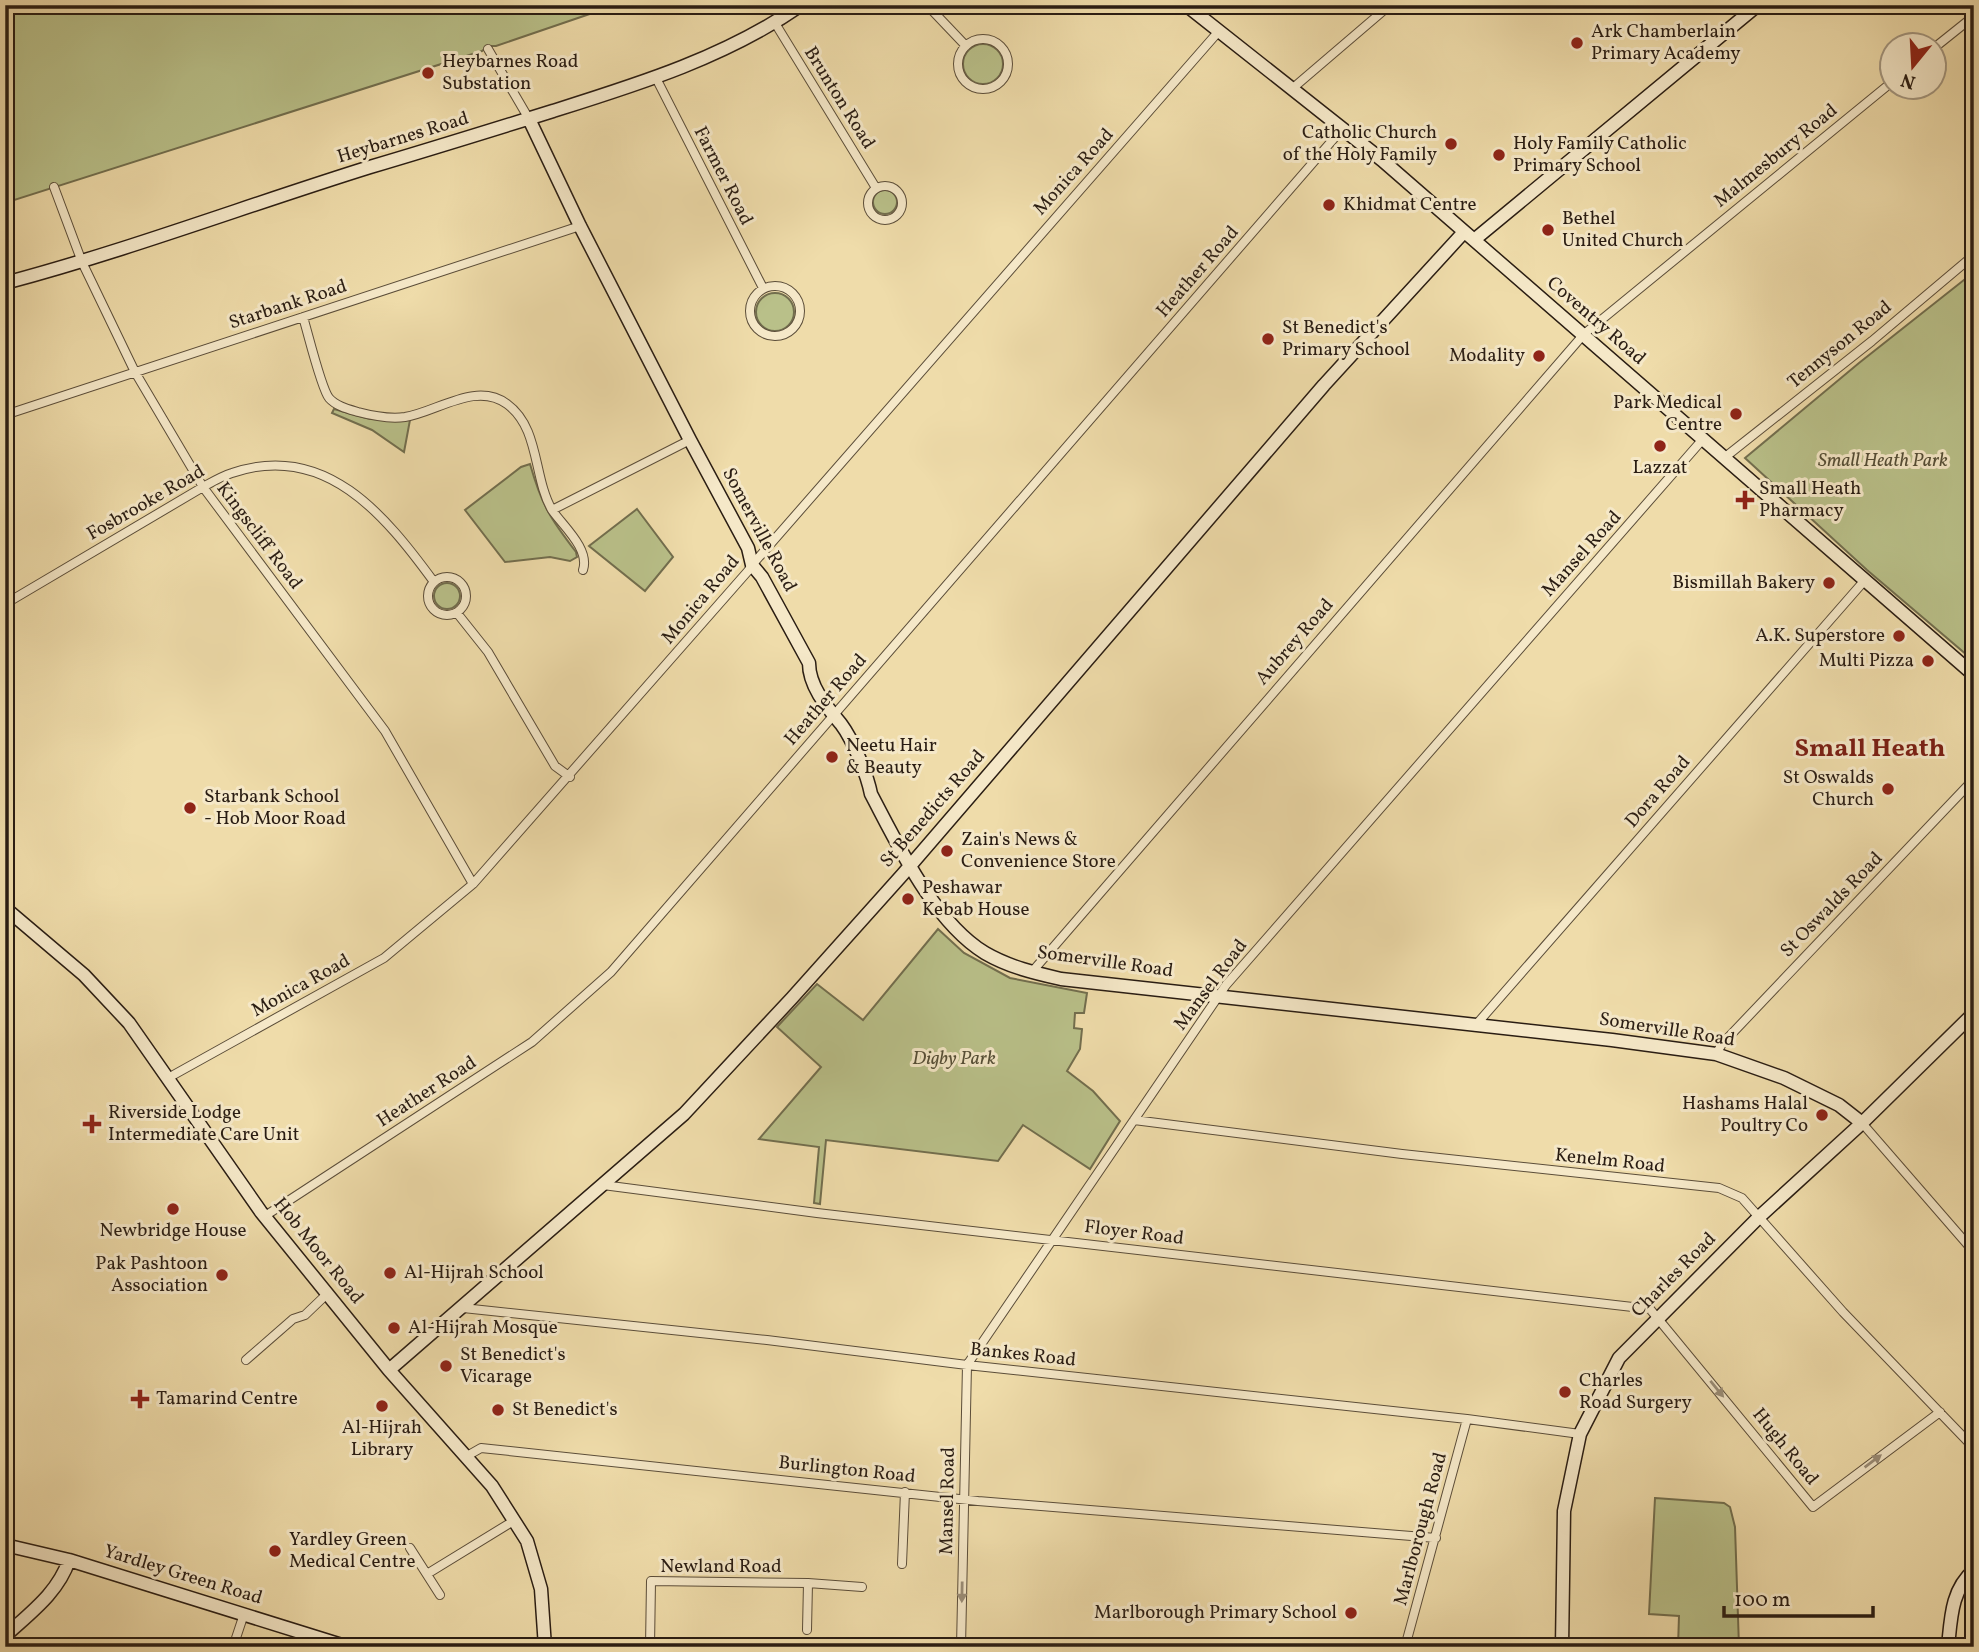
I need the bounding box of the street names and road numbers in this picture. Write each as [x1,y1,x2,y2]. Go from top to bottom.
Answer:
street label: Brunton Road [797,42,881,154]
street label: Malmesbury Road [1709,98,1843,214]
street label: Heybarnes Road [334,106,472,170]
street label: Farmer Road [687,122,759,230]
street label: Monica Road [1028,123,1120,221]
street label: Heather Road [1151,220,1245,324]
street label: Coventry Road [1541,271,1651,371]
street label: Starbank Road [226,274,350,336]
street label: Tennyson Road [1782,295,1898,395]
street label: Fosbrooke Road [82,459,210,547]
street label: Somerville Road [715,463,803,597]
street label: Kingscliff Road [210,477,308,595]
street label: Mansel Road [1536,505,1628,603]
street label: Monica Road [656,550,746,650]
street label: Aubrey Road [1250,593,1340,691]
street label: Heather Road [779,648,873,752]
street label: St Benedicts Road [874,744,992,874]
street label: Dora Road [1619,750,1697,834]
street label: St Oswalds Road [1775,846,1889,964]
street label: Mansel Road [1168,934,1254,1036]
street label: Somerville Road [1035,940,1175,984]
street label: Monica Road [247,948,355,1024]
street label: Somerville Road [1597,1006,1737,1054]
street label: Heather Road [372,1050,482,1134]
street label: Kenelm Road [1554,1142,1666,1180]
street label: Hob Moor Road [267,1192,369,1310]
street label: Floyer Road [1083,1214,1185,1252]
street label: Charles Road [1626,1227,1722,1323]
street label: Bankes Road [969,1337,1077,1373]
street label: Hugh Road [1746,1403,1824,1491]
street label: Mansel Road [934,1447,962,1555]
street label: Marlborough Road [1388,1449,1454,1609]
street label: Burlington Road [777,1450,917,1490]
street label: Yardley Green Road [100,1538,266,1612]
street label: Newland Road [660,1554,782,1580]

